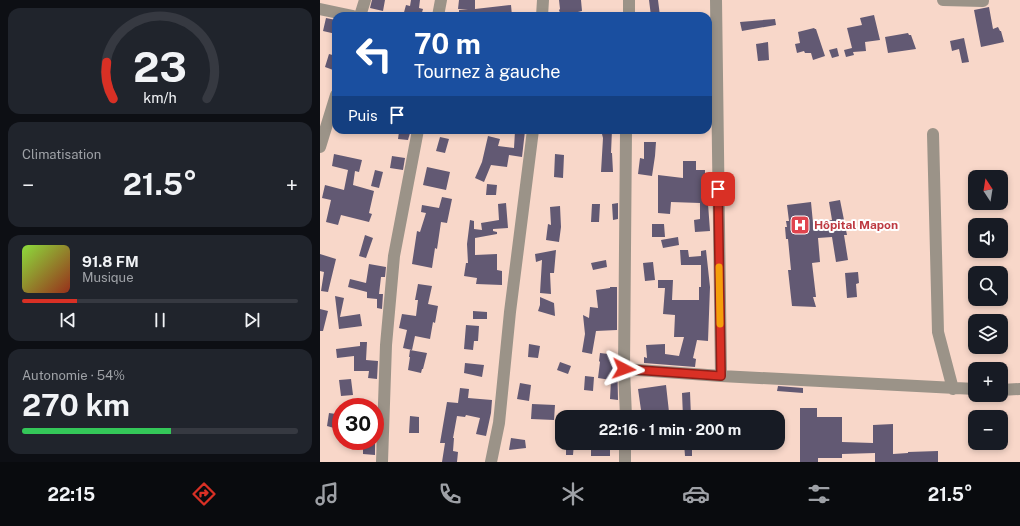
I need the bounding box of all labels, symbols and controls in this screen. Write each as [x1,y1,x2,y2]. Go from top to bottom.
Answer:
text: 70 m [414,27,481,60]
icon: left [348,28,400,80]
text: 23 [133,42,187,91]
text: Tournez à gauche [414,61,561,82]
text: km/h [143,88,177,105]
icon: arrive [386,104,408,126]
text: Puis [348,107,378,124]
text: Climatisation [22,147,101,162]
text: 21.5° [123,166,197,202]
north arrow [968,170,1008,210]
map controls [968,170,1008,450]
text: − [22,172,34,198]
text: + [286,172,298,198]
pin [701,172,735,206]
icon: arrive [707,178,729,200]
hospital icon: Hôpital Mapon [789,214,811,236]
place label: Hôpital Mapon [814,218,898,232]
button: sound [968,218,1008,258]
text: 91.8 FM [82,253,139,270]
button: search [968,266,1008,306]
text: Musique [82,270,134,285]
icon: previous [57,309,79,331]
icon: pause [149,309,171,331]
icon: next [241,309,263,331]
button: layers [968,314,1008,354]
position arrow [603,348,645,390]
button: + [968,362,1008,402]
text: Autonomie · 54% [22,368,125,383]
text: 270 km [22,387,130,423]
speed limit sign: 30 [332,398,384,450]
button: − [968,410,1008,450]
text: 22:16 · 1 min · 200 m [599,421,741,438]
icon: directions [190,480,218,508]
icon: music [313,480,341,508]
icon: phone [436,480,464,508]
icon: climate [559,480,587,508]
icon: car [682,480,710,508]
icon: filters [805,480,833,508]
text: 22:15 [47,484,95,505]
text: 21.5° [928,484,973,505]

